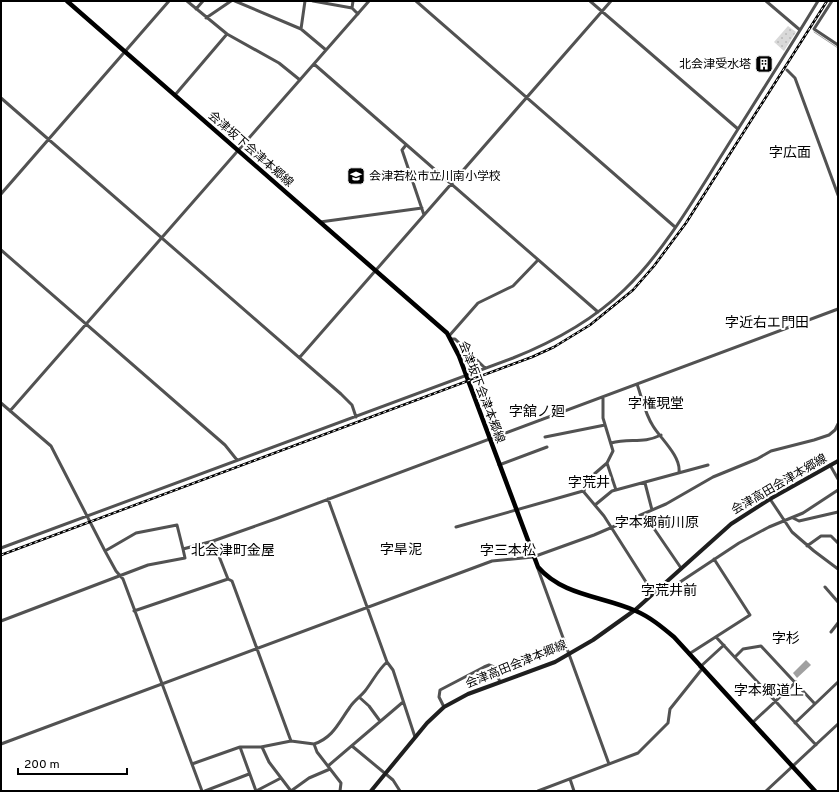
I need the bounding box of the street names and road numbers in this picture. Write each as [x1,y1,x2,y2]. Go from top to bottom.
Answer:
street label: 会津坂下会津本郷線 [204,108,296,191]
street label: 会津坂下会津本郷線 [454,339,508,446]
street label: 会津高田会津本郷線 [729,451,830,519]
street label: 会津高田会津本郷線 [463,637,569,693]

